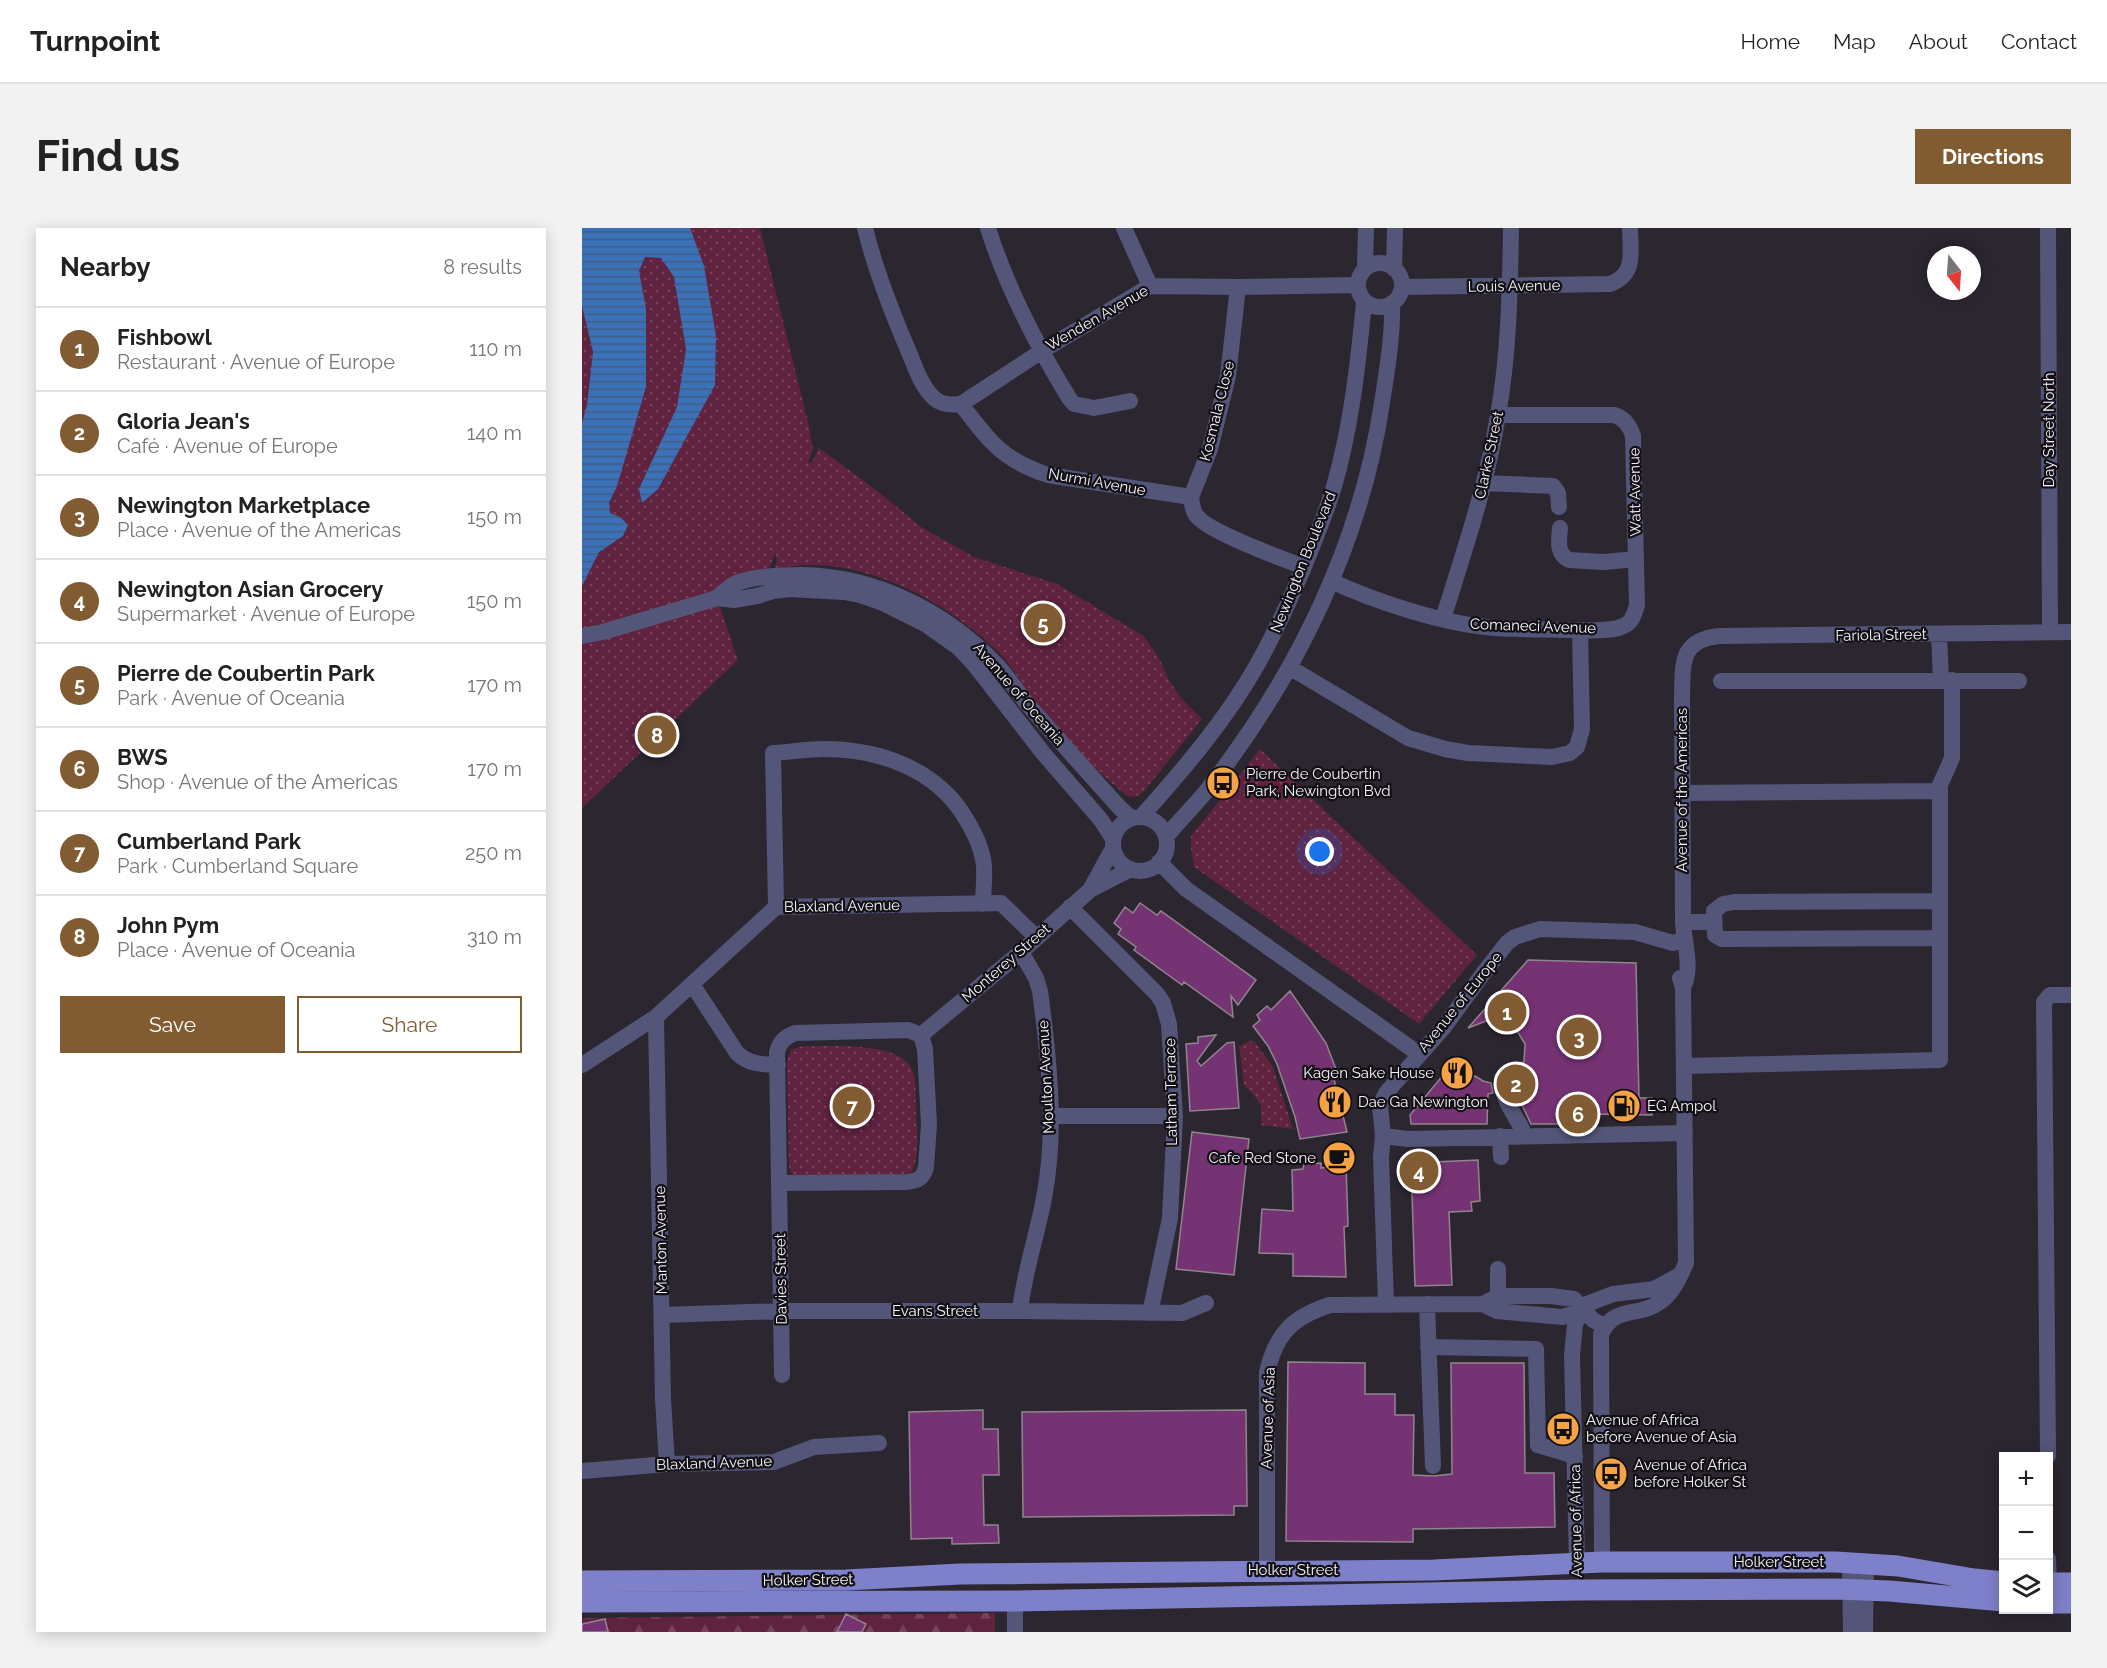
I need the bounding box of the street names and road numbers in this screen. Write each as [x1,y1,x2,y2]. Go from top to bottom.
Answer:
street label: Louis Avenue [1467,276,1561,296]
street label: Wenden Avenue [1043,281,1152,355]
street label: Kosmala Close [1196,359,1238,463]
street label: Day Street North [2040,373,2058,488]
street label: Clarke Street [1471,409,1507,501]
street label: Watt Avenue [1625,447,1645,537]
street label: Nurmi Avenue [1047,465,1147,499]
street label: Newington Boulevard [1266,489,1340,635]
street label: Comaneci Avenue [1470,615,1597,637]
street label: Fariola Street [1835,625,1927,645]
street label: Avenue of Oceania [969,639,1069,749]
street label: Avenue of the Americas [1673,708,1691,872]
street label: Blaxland Avenue [784,896,900,916]
street label: Monterey Street [958,920,1054,1006]
street label: Avenue of Europe [1414,948,1506,1056]
street label: Moulton Avenue [1034,1020,1058,1134]
street label: Latham Terrace [1161,1038,1181,1146]
street label: Manton Avenue [651,1185,671,1294]
street label: Davies Street [771,1233,791,1325]
street label: Evans Street [892,1302,978,1320]
street label: Avenue of Asia [1257,1367,1279,1469]
street label: Blaxland Avenue [656,1452,773,1474]
street label: Avenue of Africa [1566,1464,1586,1578]
street label: Holker Street [1734,1553,1824,1571]
street label: Holker Street [1248,1561,1338,1579]
street label: Holker Street [763,1570,853,1590]

